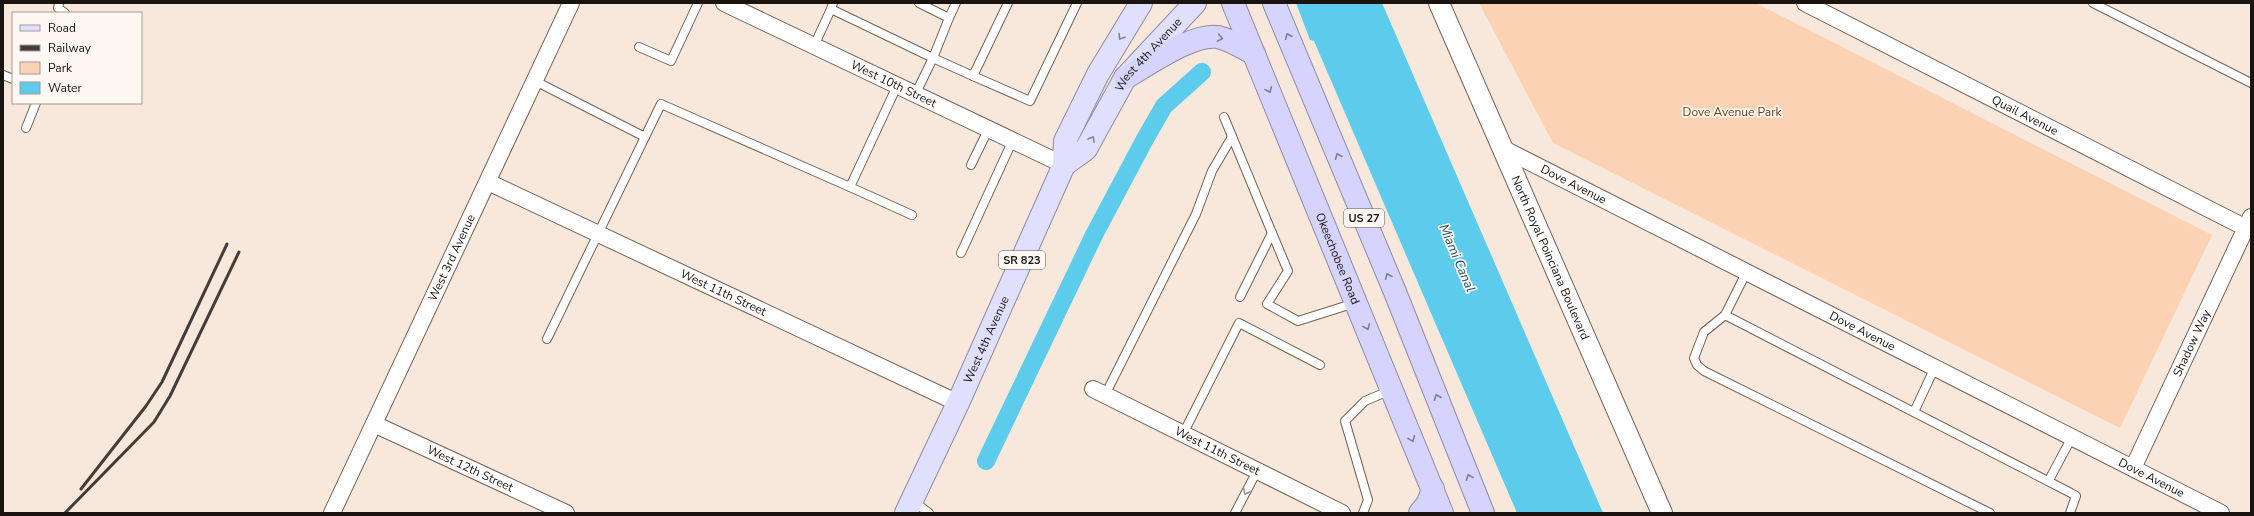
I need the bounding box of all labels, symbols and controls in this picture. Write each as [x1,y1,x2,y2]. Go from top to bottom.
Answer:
legend [12,12,142,104]
street label: West 4th Avenue [1111,14,1185,94]
text: Road [48,20,76,36]
one-way arrow [1285,32,1293,40]
one-way arrow [1119,33,1126,40]
one-way arrow [1216,33,1223,42]
text: Railway [48,40,92,56]
street label: West 10th Street [848,57,940,111]
text: Park [48,60,73,76]
text: Water [48,80,82,96]
one-way arrow [1264,86,1272,94]
street label: Quail Avenue [1989,92,2061,139]
park label: Dove Avenue Park [1683,104,1782,120]
one-way arrow [1087,136,1094,143]
one-way arrow [1335,152,1343,160]
street label: Dove Avenue [1538,161,1609,208]
street label: North Royal Poinciana Boulevard [1507,173,1593,342]
road number: US 27 [1344,209,1384,227]
street label: Okeechobee Road [1312,210,1364,307]
street label: West 3rd Avenue [424,212,479,304]
water label: Miami Canal [1435,221,1479,295]
road number: SR 823 [999,251,1045,269]
street label: West 11th Street [678,266,770,320]
one-way arrow [1385,273,1393,280]
street label: West 4th Avenue [960,293,1013,386]
street label: Shadow Way [2169,306,2215,379]
street label: Dove Avenue [1827,308,1898,354]
one-way arrow [1362,323,1370,330]
one-way arrow [1433,393,1441,400]
street label: West 11th Street [1172,423,1263,479]
one-way arrow [1408,436,1416,443]
street label: West 12th Street [425,442,517,496]
street label: Dove Avenue [2116,454,2187,501]
one-way arrow [1465,473,1473,480]
one-way arrow [1243,488,1251,495]

